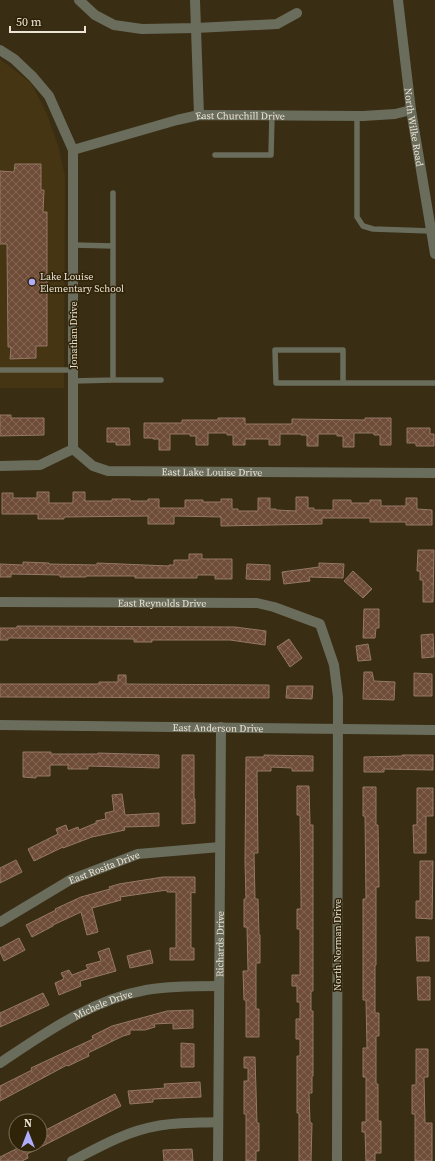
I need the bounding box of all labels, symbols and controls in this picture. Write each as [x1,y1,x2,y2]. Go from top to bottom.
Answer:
scale bar [10,8,85,34]
text: 50 m [16,14,42,30]
street label: North Wilke Road [402,87,427,167]
street label: East Churchill Drive [194,108,285,122]
place label: Lake Louise Elementary School [40,270,124,295]
marker: Lake Louise Elementary School [27,277,37,287]
street label: Jonathan Drive [67,302,80,369]
street label: East Lake Louise Drive [161,465,262,478]
street label: East Reynolds Drive [118,596,206,609]
street label: East Anderson Drive [172,720,264,735]
street label: East Rosita Drive [67,848,141,887]
street label: North Norman Drive [331,899,344,991]
street label: Richards Drive [213,911,226,977]
street label: Michele Drive [71,987,134,1022]
north arrow [8,1113,48,1153]
text: N [24,1116,32,1131]

